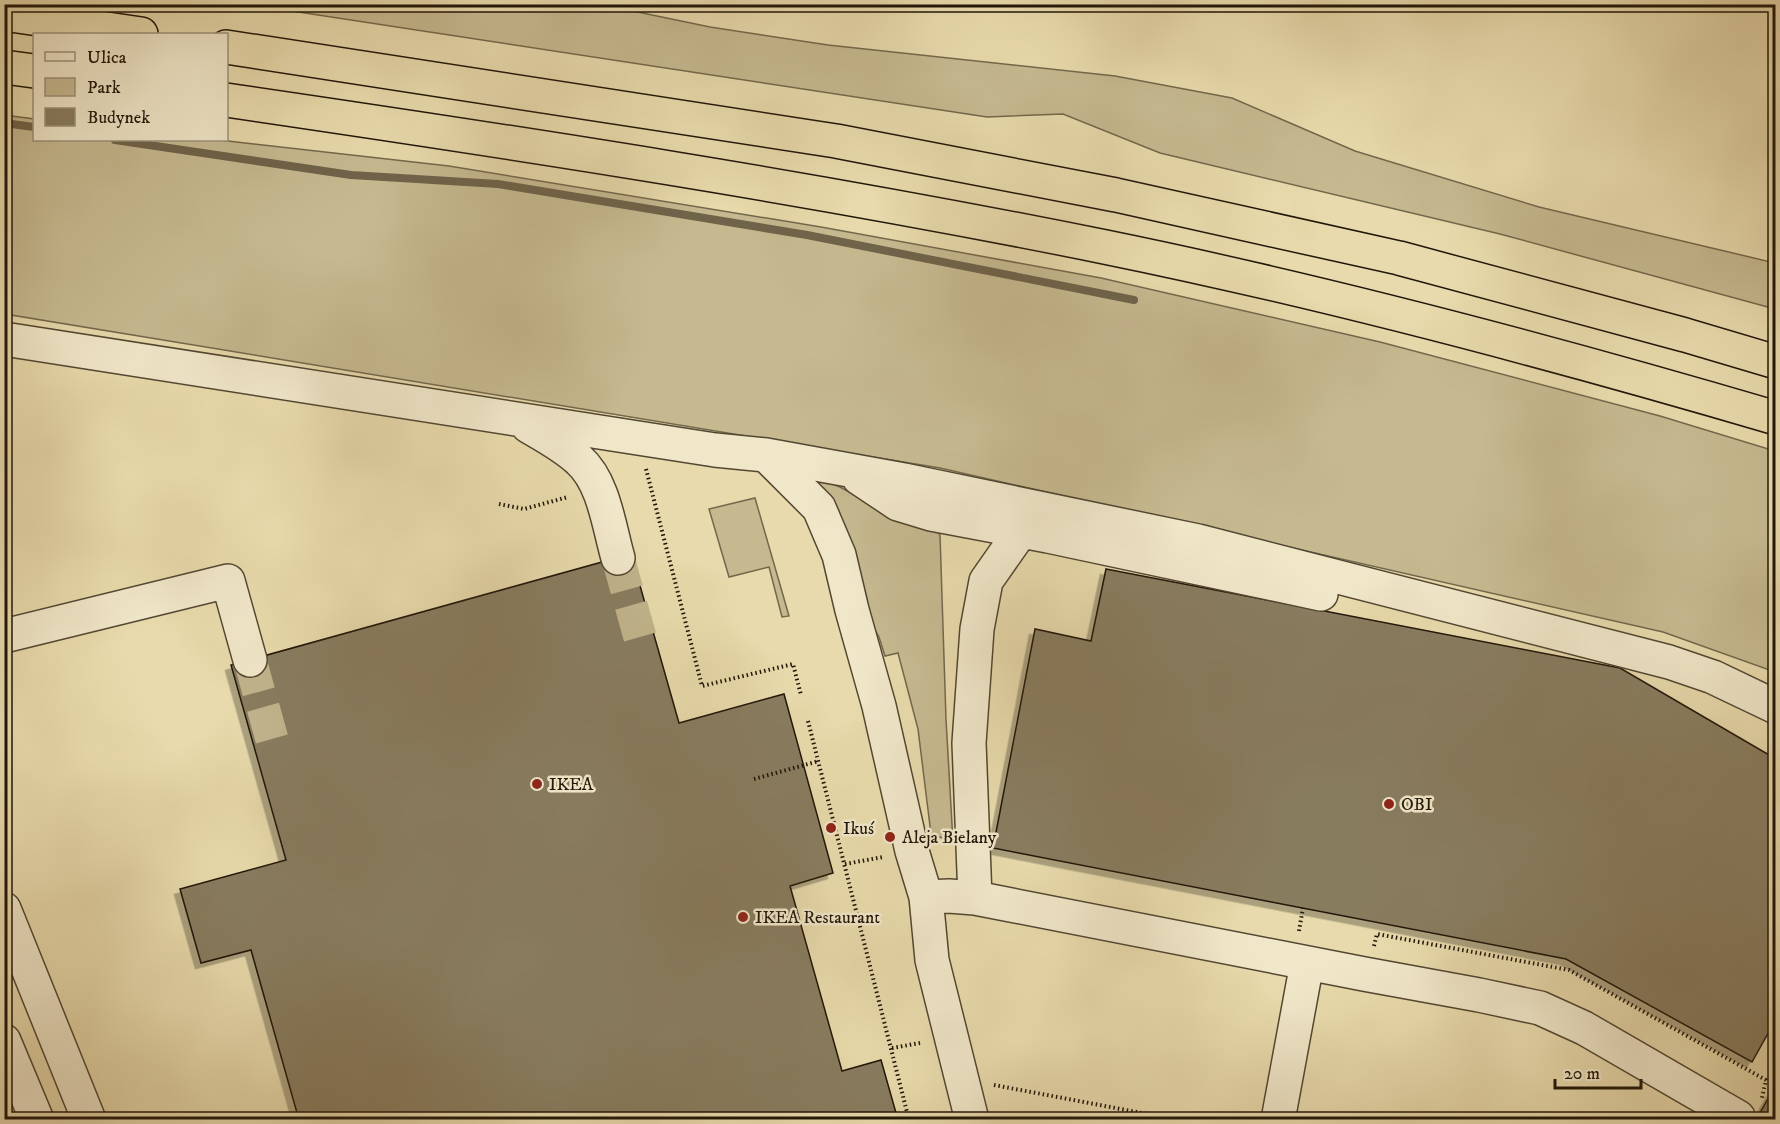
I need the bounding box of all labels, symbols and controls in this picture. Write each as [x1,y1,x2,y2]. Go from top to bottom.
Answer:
legend [33,33,228,141]
text: Ulica [87,47,127,69]
text: Park [87,77,121,99]
text: Budynek [87,107,150,129]
place label: IKEA [549,774,594,796]
marker: IKEA [530,777,544,791]
place label: OBI [1401,794,1432,816]
marker: OBI [1382,797,1396,811]
place label: Ikuś [843,818,875,840]
marker: Ikuś [824,821,838,835]
place label: Aleja Bielany [902,827,997,849]
marker: Aleja Bielany [883,830,897,844]
place label: IKEA Restaurant [755,907,880,929]
marker: IKEA Restaurant [736,910,750,924]
scale bar [1555,1052,1640,1090]
text: 20 m [1564,1063,1600,1085]

